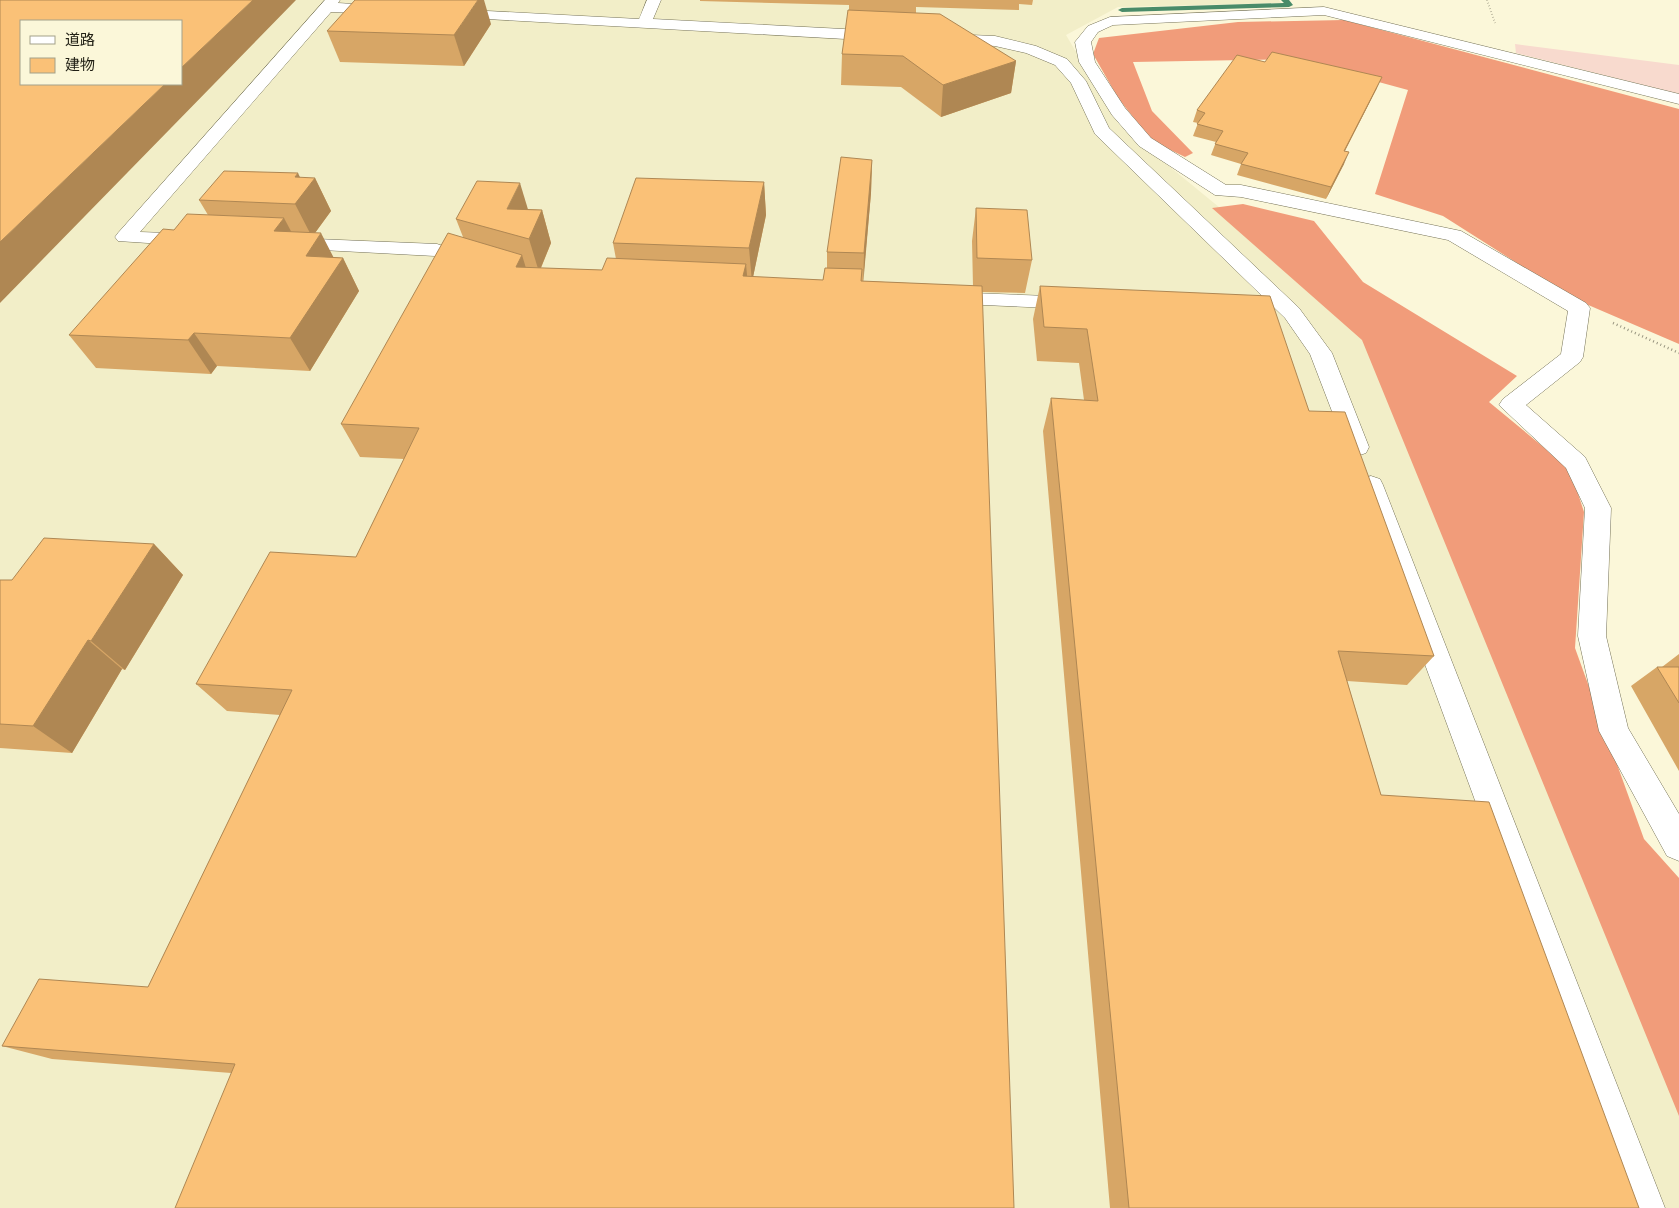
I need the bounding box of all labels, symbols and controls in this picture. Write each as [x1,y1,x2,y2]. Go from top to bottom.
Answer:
legend [20,20,182,85]
text: 道路 [65,30,95,49]
text: 建物 [65,55,95,74]

